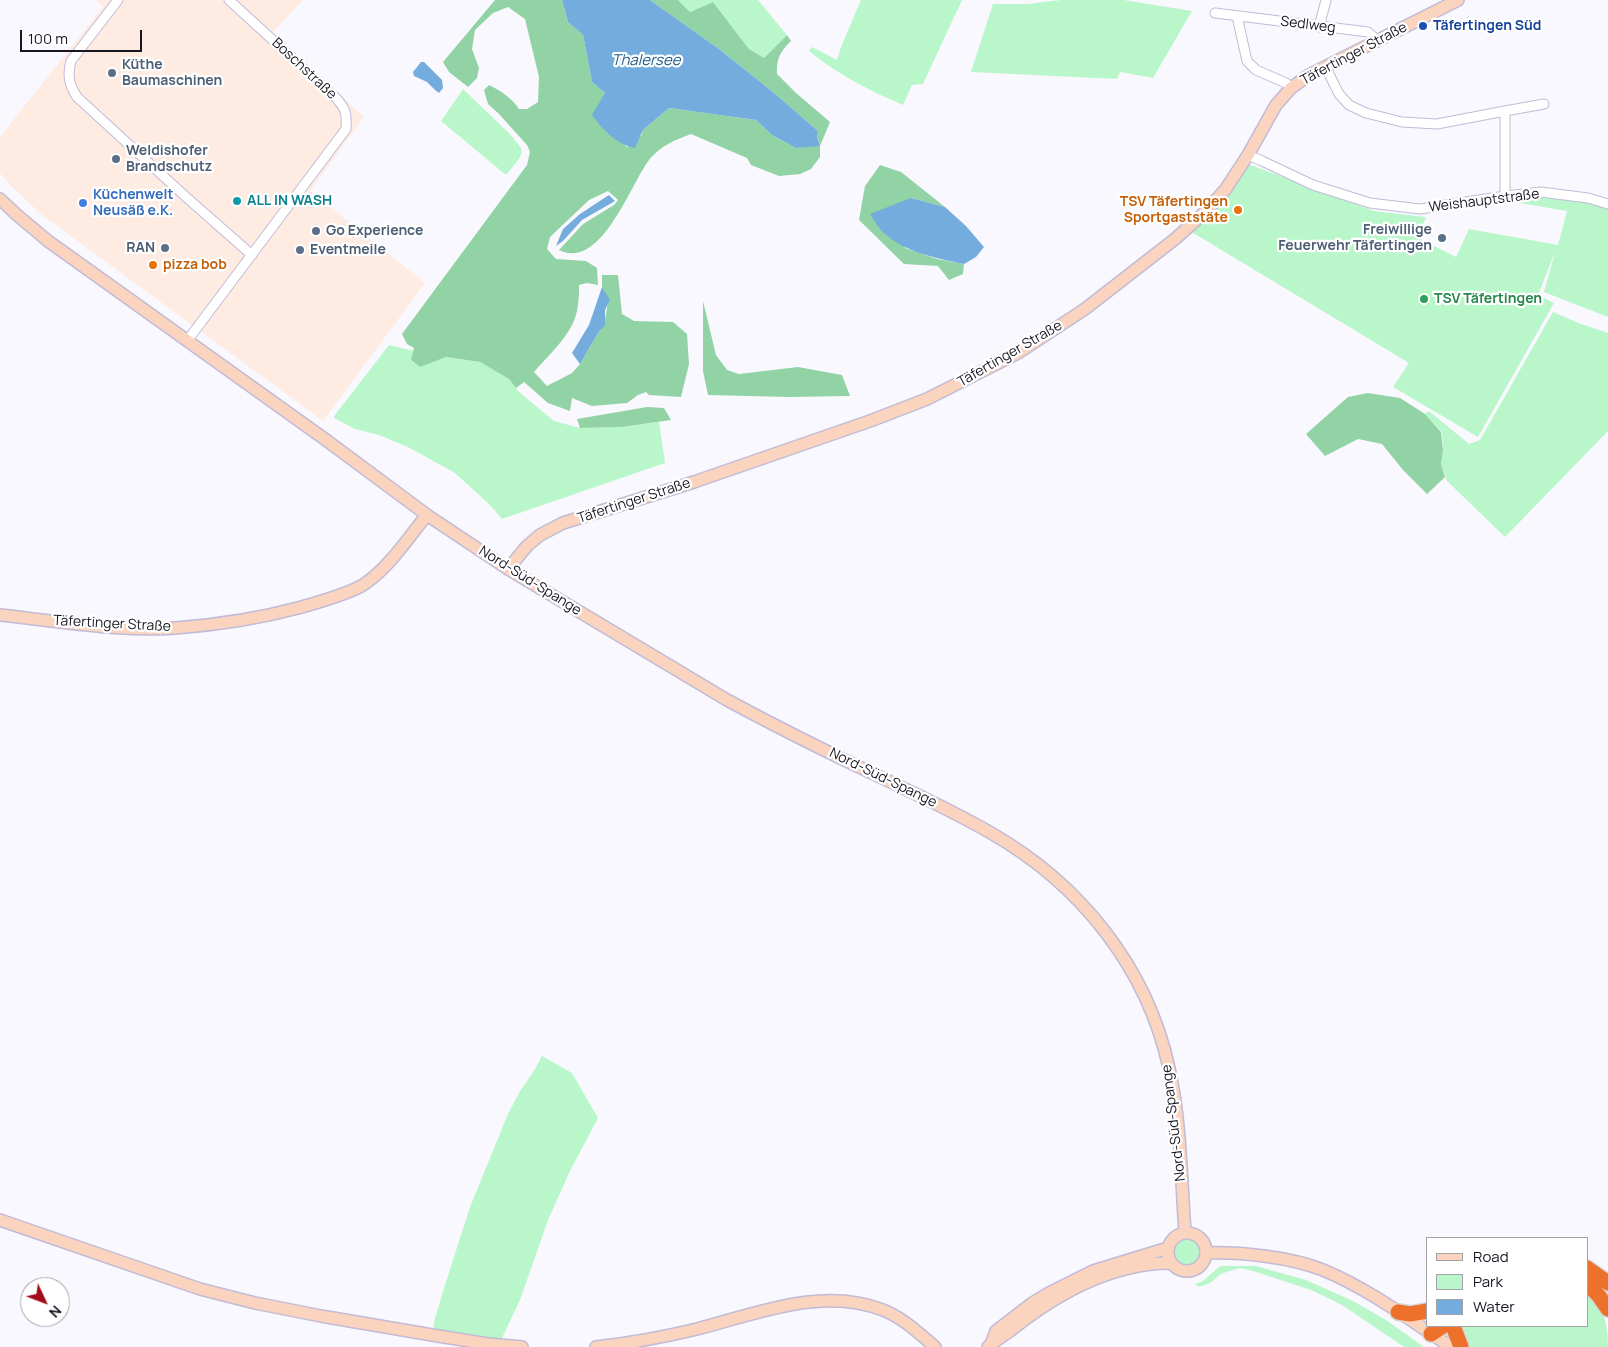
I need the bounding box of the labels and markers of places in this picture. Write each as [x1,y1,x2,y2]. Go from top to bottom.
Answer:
place label: Täfertingen Süd [1433,18,1541,34]
marker: Täfertingen Süd [1417,20,1429,32]
place label: Küthe Baumaschinen [122,57,222,90]
marker: Küthe Baumaschinen [106,67,118,79]
place label: Weldishofer Brandschutz [126,143,212,176]
marker: Weldishofer Brandschutz [110,153,122,165]
place label: Küchenwelt Neusäß e.K. [93,187,173,220]
place label: ALL IN WASH [247,193,332,209]
place label: TSV Täfertingen Sportgaststäte [1120,194,1228,226]
marker: ALL IN WASH [231,195,243,207]
marker: Küchenwelt Neusäß e.K. [77,197,89,209]
marker: TSV Täfertingen Sportgaststäte [1232,204,1244,216]
place label: Freiwillige Feuerwehr Täfertingen [1278,222,1432,254]
place label: Go Experience [326,223,423,239]
marker: Go Experience [310,225,322,237]
marker: Freiwillige Feuerwehr Täfertingen [1436,232,1448,244]
place label: RAN [126,240,155,256]
marker: RAN [159,242,171,254]
place label: Eventmeile [310,242,386,258]
marker: Eventmeile [294,244,306,256]
place label: pizza bob [163,257,227,273]
marker: pizza bob [147,259,159,271]
place label: TSV Täfertingen [1434,291,1542,307]
marker: TSV Täfertingen [1418,293,1430,305]

